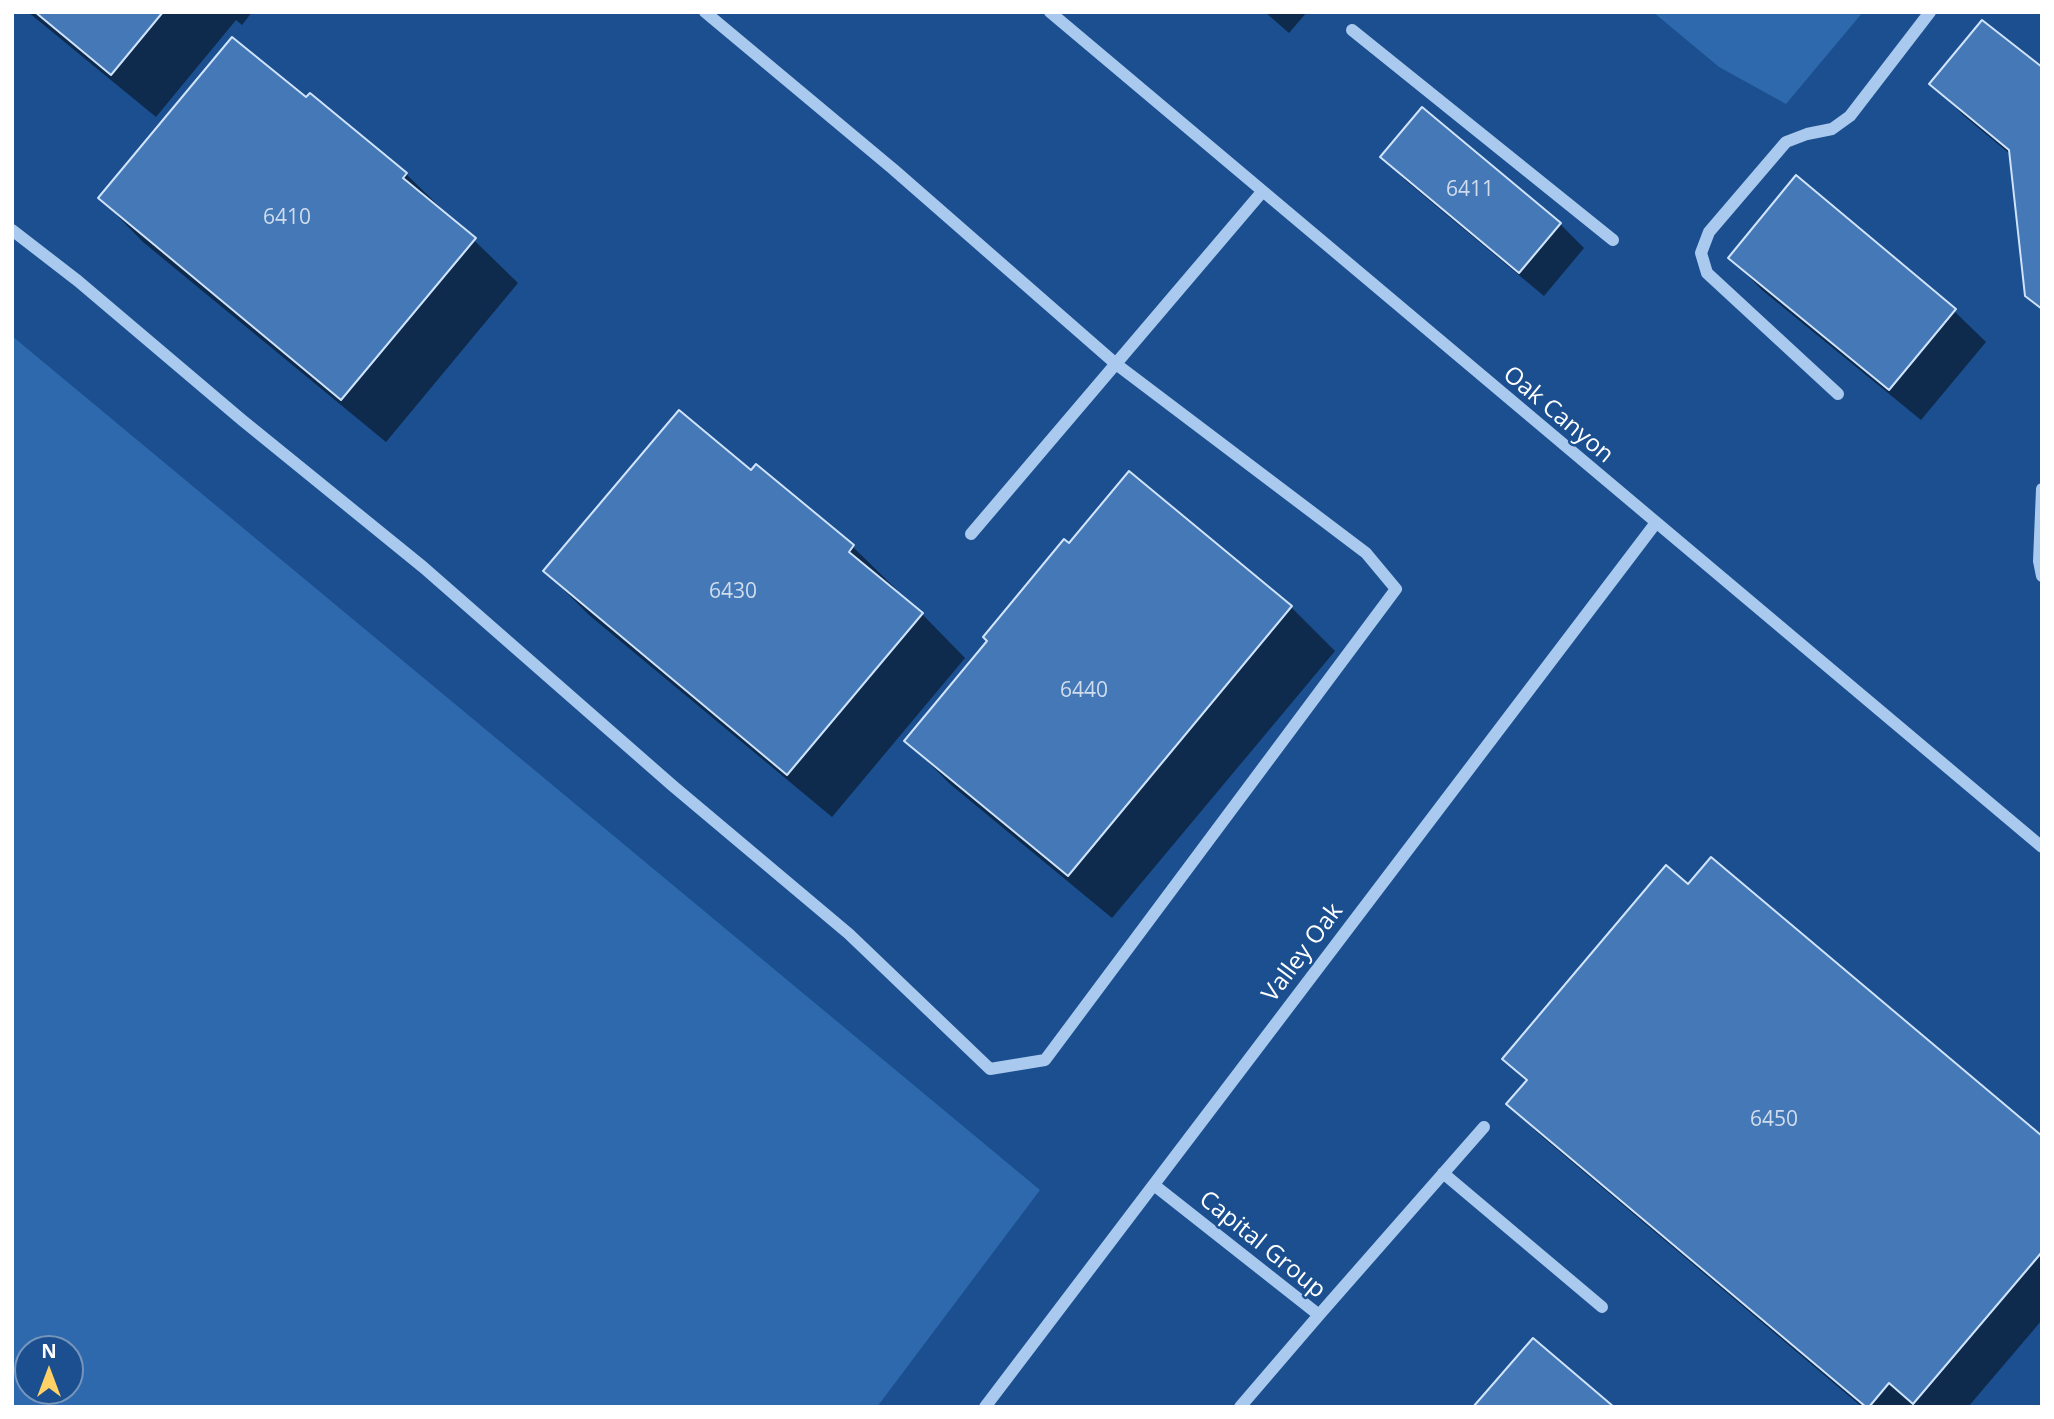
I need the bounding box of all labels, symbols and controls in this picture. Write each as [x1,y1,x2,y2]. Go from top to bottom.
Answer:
house number: 6411 [1446,177,1494,203]
house number: 6410 [263,205,311,231]
street label: Oak Canyon [1497,361,1619,469]
house number: 6430 [709,579,757,605]
house number: 6440 [1060,678,1108,704]
street label: Valley Oak [1257,898,1349,1008]
house number: 6450 [1750,1107,1798,1133]
street label: Capital Group [1193,1185,1331,1305]
north arrow [14,1335,84,1405]
text: N [41,1338,57,1364]

